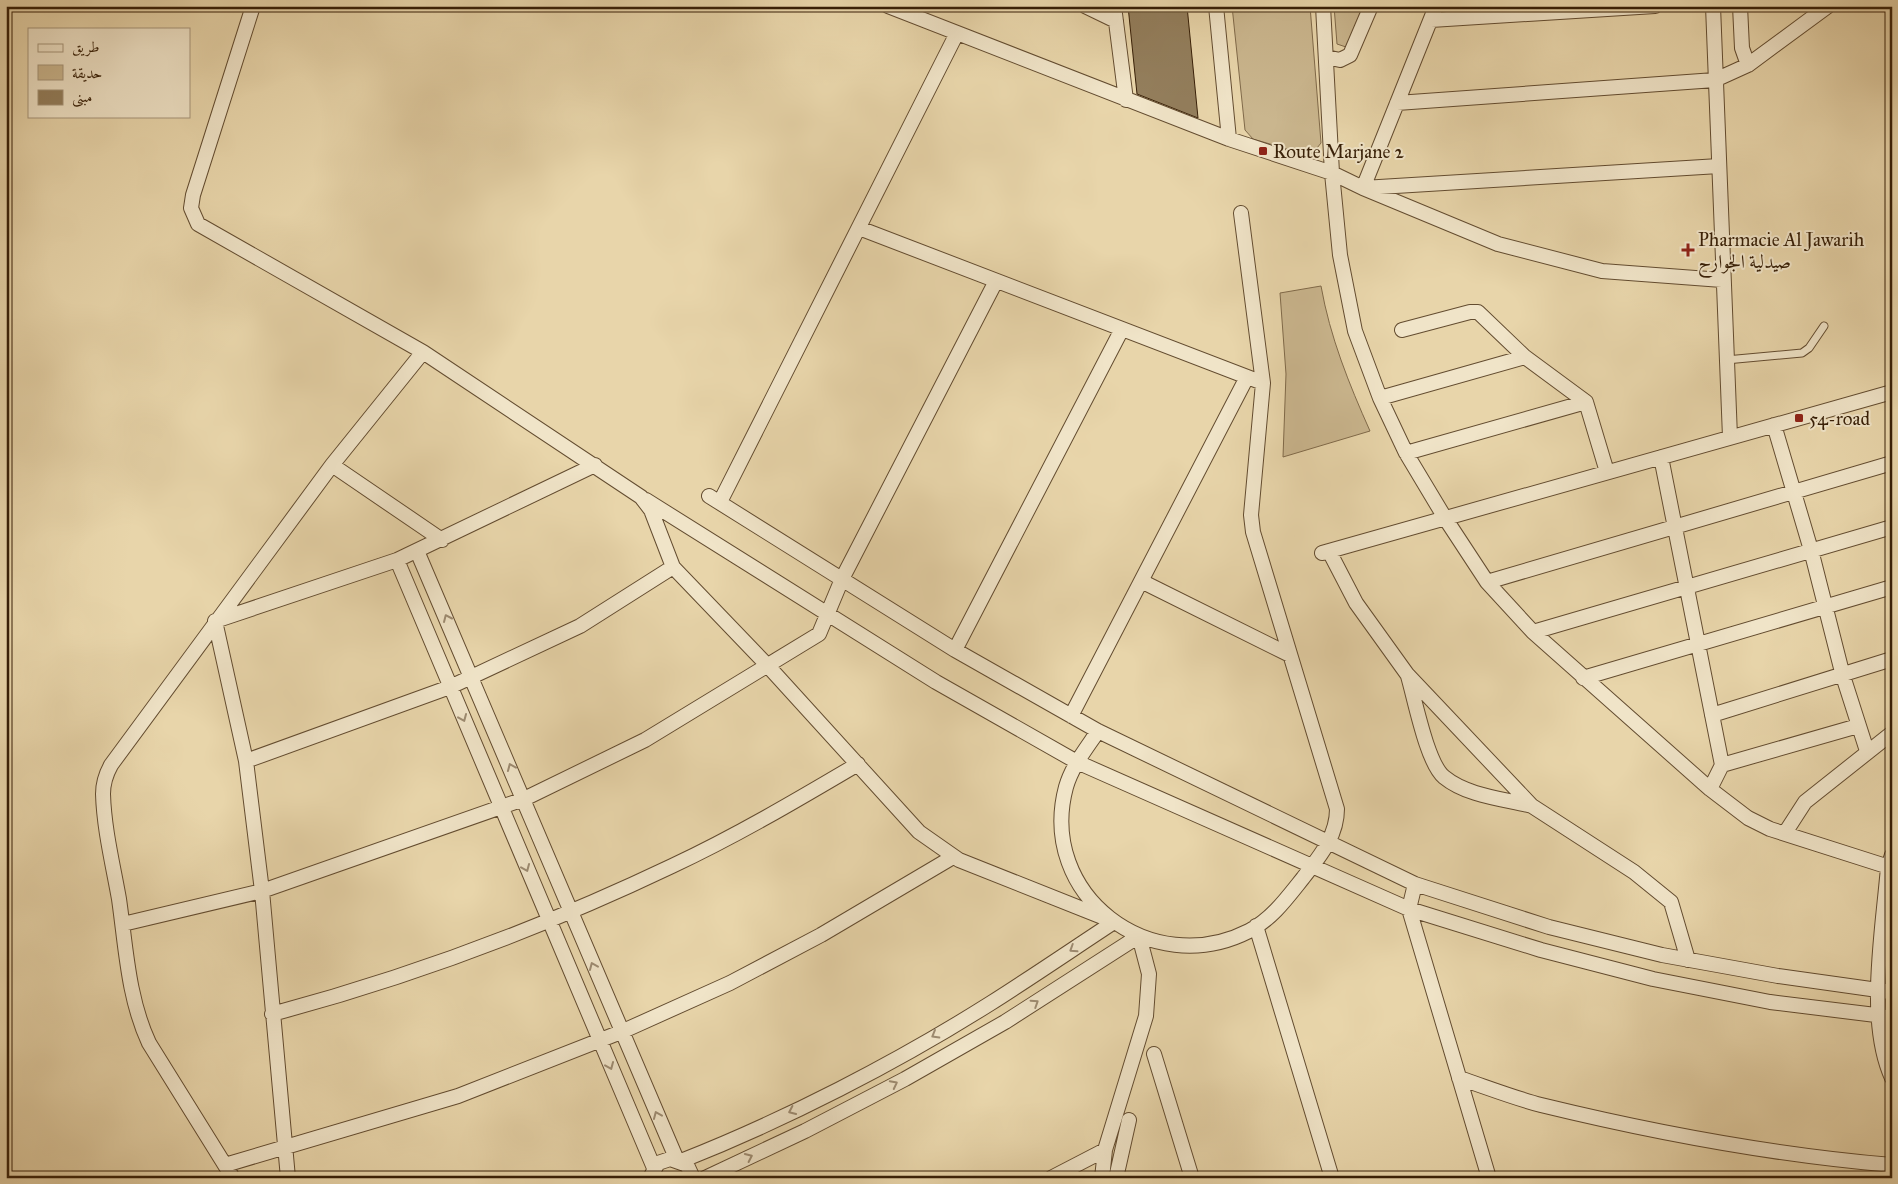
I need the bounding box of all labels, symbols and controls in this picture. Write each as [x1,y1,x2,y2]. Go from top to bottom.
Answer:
legend [28,28,190,118]
text: طريق [72,38,99,57]
text: حديقة [72,64,102,82]
text: مبنى [72,88,92,108]
place label: Route Marjane 2 [1273,140,1404,163]
marker: Route Marjane 2 [1257,145,1269,157]
place label: Pharmacie Al Jawarih صيدلية الجوارح [1698,228,1865,279]
marker: Pharmacie Al Jawarih صيدلية الجوارح [1682,244,1694,256]
place label: 54-road [1809,407,1870,430]
marker: 54-road [1793,412,1805,424]
one-way arrow [442,614,453,623]
one-way arrow [456,713,467,722]
one-way arrow [506,763,517,772]
one-way arrow [520,863,531,872]
one-way arrow [1069,943,1079,952]
one-way arrow [589,962,600,971]
one-way arrow [1029,999,1038,1009]
one-way arrow [932,1029,941,1039]
one-way arrow [603,1061,614,1070]
one-way arrow [889,1080,898,1090]
one-way arrow [788,1105,797,1116]
one-way arrow [653,1111,664,1120]
one-way arrow [744,1152,753,1163]

